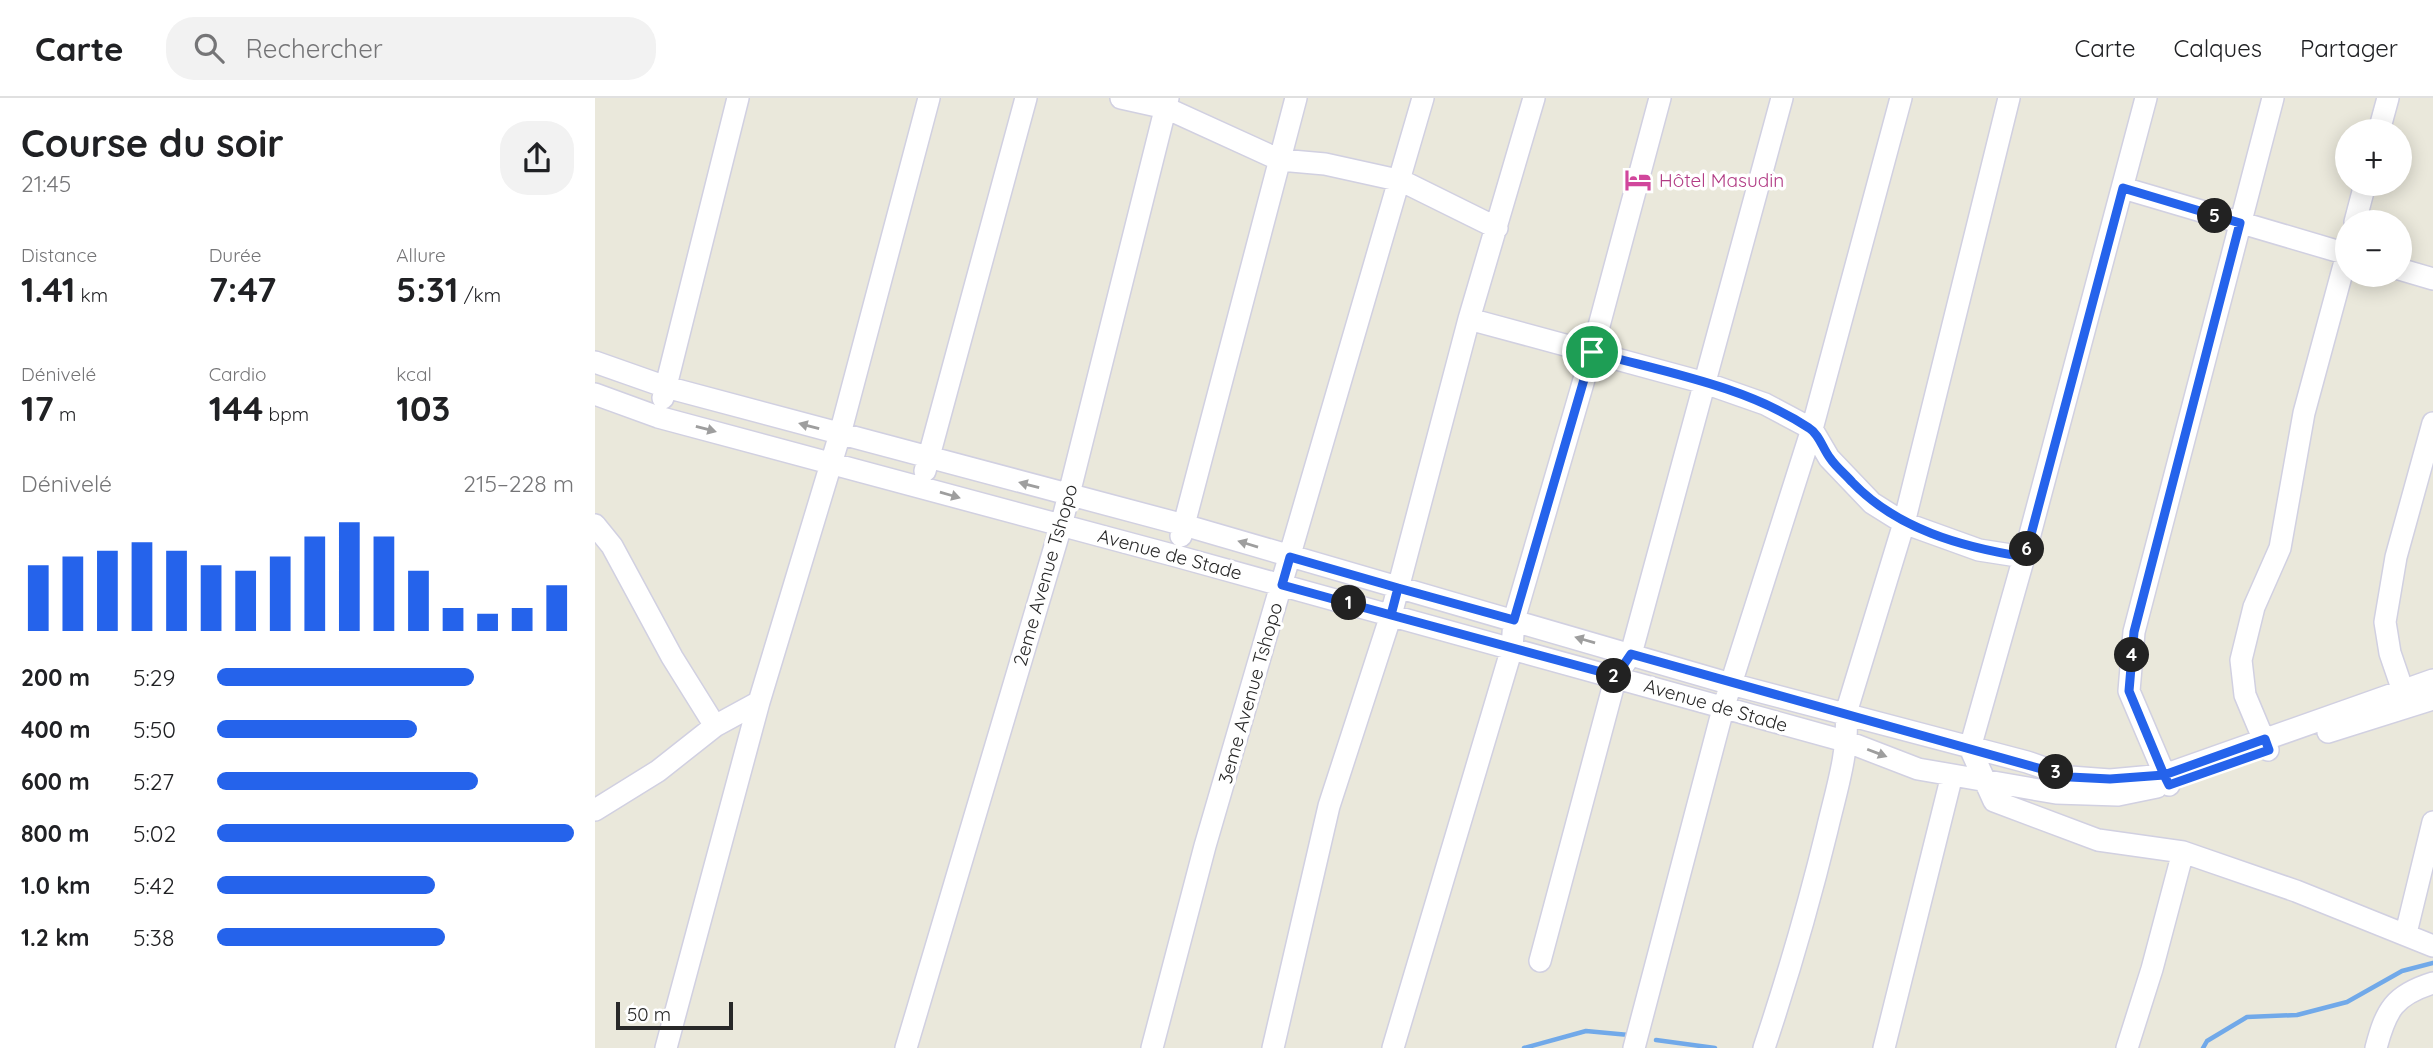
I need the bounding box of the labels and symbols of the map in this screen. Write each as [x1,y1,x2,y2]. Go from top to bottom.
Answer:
hotel icon: Hôtel Masudin [1623,165,1653,195]
place label: Hôtel Masudin [1659,168,1784,192]
pin: 5 [2197,198,2233,234]
pin [1562,322,1622,382]
one-way arrow [798,420,819,430]
one-way arrow [696,425,717,435]
one-way arrow [1018,479,1040,490]
street label: 2eme Avenue Tshopo [1008,481,1082,669]
one-way arrow [940,490,961,500]
street label: Avenue de Stade [1095,523,1245,585]
pin: 6 [2009,532,2045,566]
one-way arrow [1238,539,1259,549]
pin: 1 [1331,586,1367,620]
street label: 3eme Avenue Tshopo [1213,600,1287,786]
one-way arrow [1574,635,1595,645]
pin: 4 [2115,638,2149,672]
pin: 2 [1597,658,1631,694]
street label: Avenue de Stade [1641,673,1791,737]
one-way arrow [1866,748,1887,759]
pin: 3 [2039,754,2073,790]
scale bar [616,999,733,1031]

